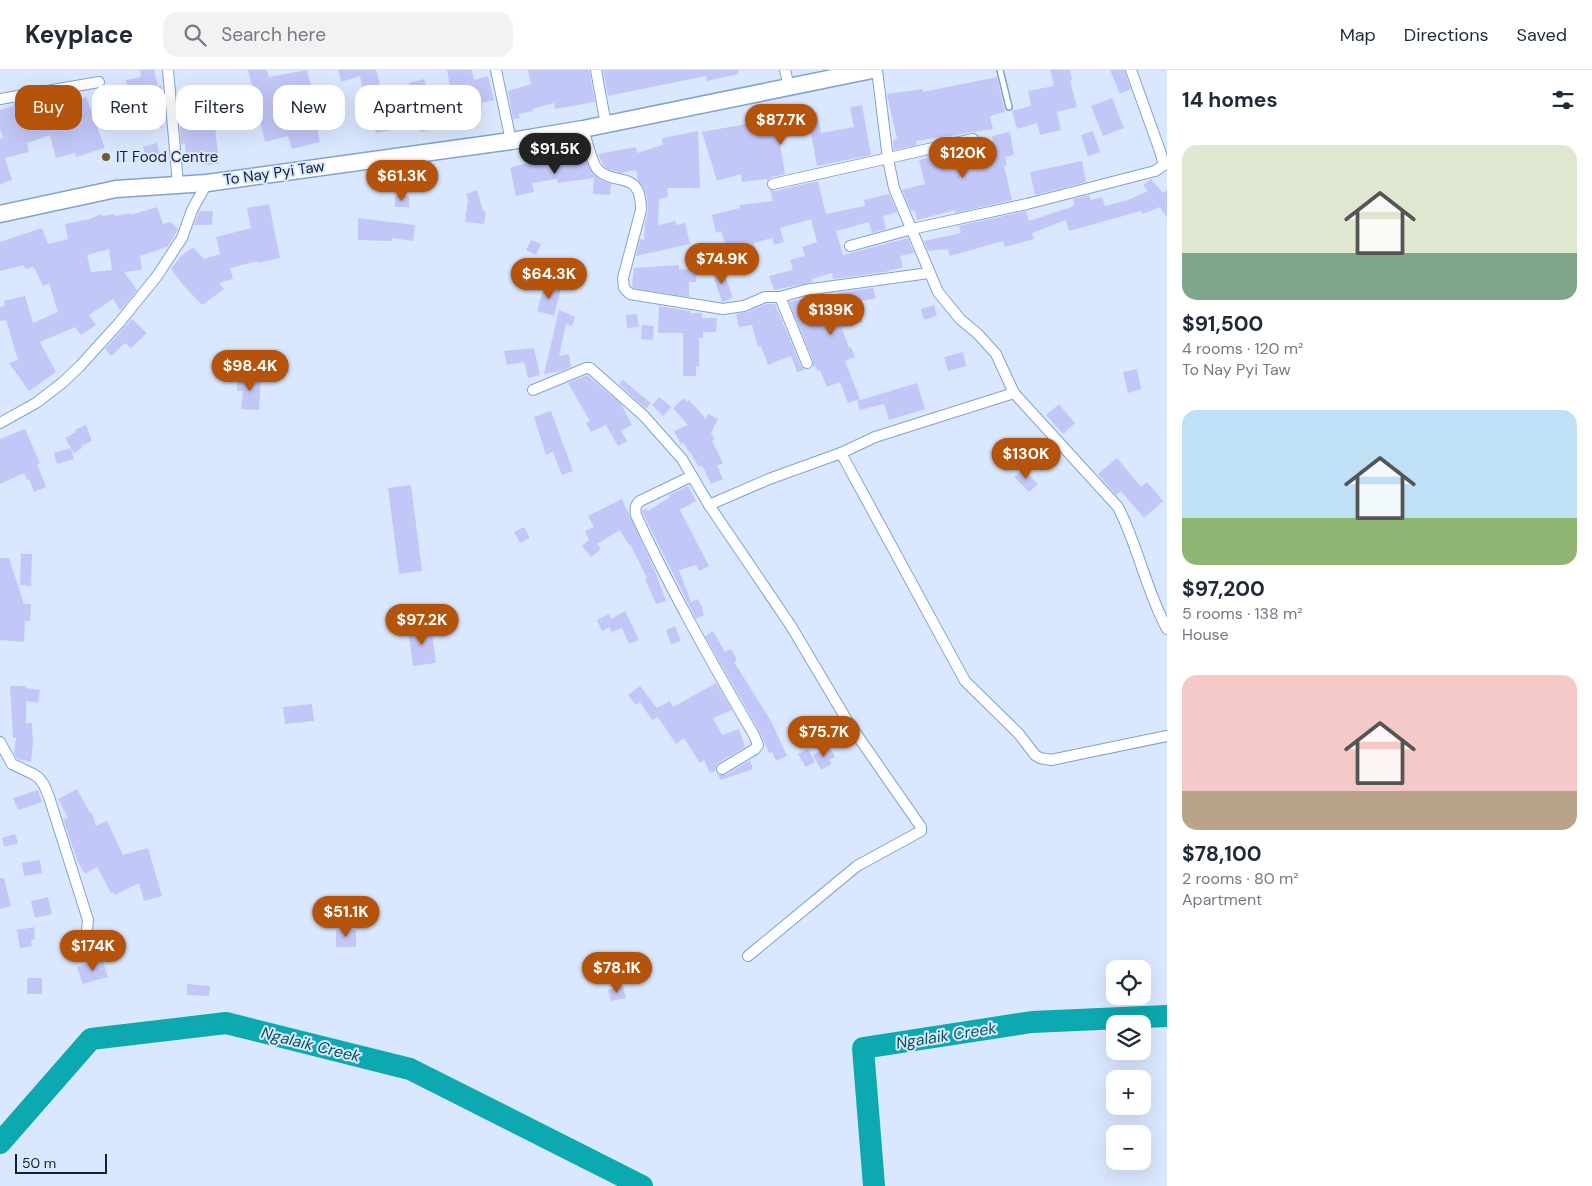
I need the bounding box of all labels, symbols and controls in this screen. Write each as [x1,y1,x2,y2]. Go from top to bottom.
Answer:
search box [163,12,513,57]
text: Keyplace [25,19,133,50]
icon: search [181,21,209,49]
text: Search here [221,22,326,47]
text: Map [1340,23,1376,47]
text: Directions [1404,23,1489,47]
text: Saved [1517,23,1567,47]
chip: Buy [15,85,82,130]
chip: Rent [92,85,166,130]
chip: Filters [176,85,263,130]
chip: New [273,85,345,130]
chip: Apartment [355,85,481,130]
text: 14 homes [1182,86,1278,114]
icon: filters [1549,86,1577,114]
pin: $87.7K [740,104,822,146]
text: $87.7K [756,109,806,130]
pin: $91.5K [514,132,596,175]
pin: $120K [928,136,998,179]
text: $91.5K [530,138,580,159]
text: $120K [940,142,986,163]
place label: IT Food Centre [116,147,218,167]
marker: IT Food Centre [100,151,112,163]
street label: To Nay Pyi Taw [222,156,326,190]
pin: $61.3K [361,160,443,202]
text: $61.3K [377,165,427,186]
icon: home [1335,178,1425,268]
pin: $74.9K [681,242,763,285]
text: $74.9K [696,248,748,269]
pin: $64.3K [508,258,590,300]
text: $64.3K [522,263,576,284]
pin: $139K [796,294,866,336]
text: $139K [808,299,854,320]
text: $91,500 [1182,310,1263,338]
text: 4 rooms · 120 m² [1182,338,1303,359]
pin: $98.4K [209,350,291,392]
text: $98.4K [223,355,277,376]
text: To Nay Pyi Taw [1182,359,1291,380]
pin: $130K [991,438,1061,480]
text: $130K [1003,443,1049,464]
icon: home [1335,443,1425,533]
text: $97,200 [1182,575,1265,603]
text: 5 rooms · 138 m² [1182,603,1303,624]
pin: $97.2K [381,604,463,646]
text: $97.2K [397,609,448,630]
text: House [1182,624,1229,645]
icon: home [1335,708,1425,798]
pin: $75.7K [783,716,865,758]
text: $75.7K [799,721,849,742]
text: $78,100 [1182,840,1261,868]
text: 2 rooms · 80 m² [1182,868,1299,889]
text: Apartment [1182,889,1262,910]
pin: $51.1K [305,896,387,938]
text: $51.1K [323,901,369,922]
pin: $174K [58,930,128,972]
text: $174K [71,935,115,956]
pin: $78.1K [576,952,658,994]
text: $78.1K [593,957,641,978]
map controls [1106,960,1151,1170]
button: locate [1106,960,1151,1005]
button: layers [1106,1015,1151,1060]
water label: Ngalaik Creek [894,1017,999,1054]
water label: Ngalaik Creek [259,1022,363,1067]
button: + [1106,1070,1151,1115]
button: − [1106,1125,1151,1170]
scale bar [15,1151,108,1174]
text: 50 m [22,1154,56,1172]

